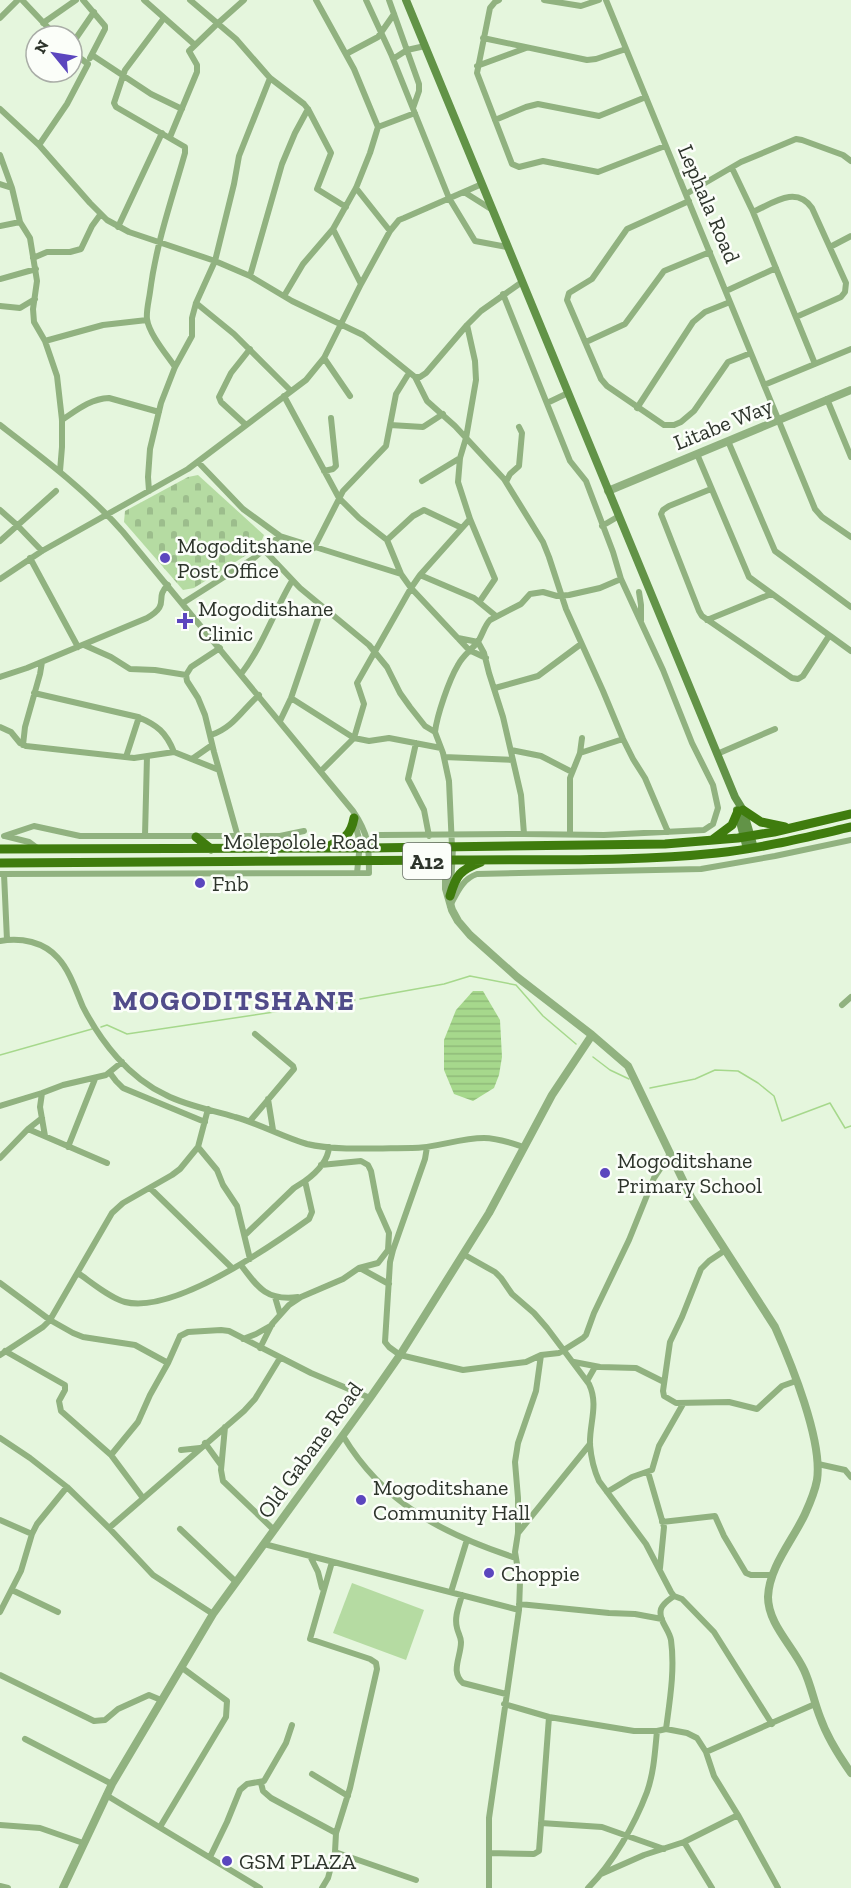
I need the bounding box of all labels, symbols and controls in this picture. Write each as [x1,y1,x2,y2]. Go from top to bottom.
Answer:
north arrow [24,24,84,84]
text: N [30,37,53,57]
street label: Lephala Road [672,141,746,267]
street label: Litabe Way [670,392,777,456]
place label: Mogoditshane Post Office [177,532,312,584]
marker: Mogoditshane Post Office [158,551,172,565]
place label: Mogoditshane Clinic [198,595,333,647]
marker: Mogoditshane Clinic [176,612,194,630]
street label: Molepolole Road [223,828,379,855]
road number: A12 [403,843,451,879]
place label: Fnb [212,870,249,897]
marker: Fnb [193,876,207,890]
district label: MOGODITSHANE [113,984,355,1017]
place label: Mogoditshane Primary School [617,1147,762,1199]
marker: Mogoditshane Primary School [598,1166,612,1180]
street label: Old Gabane Road [251,1376,369,1524]
place label: Mogoditshane Community Hall [373,1474,530,1526]
marker: Mogoditshane Community Hall [354,1493,368,1507]
place label: Choppie [501,1560,580,1587]
marker: Choppie [482,1566,496,1580]
place label: GSM PLAZA [239,1848,357,1875]
marker: GSM PLAZA [220,1854,234,1868]

